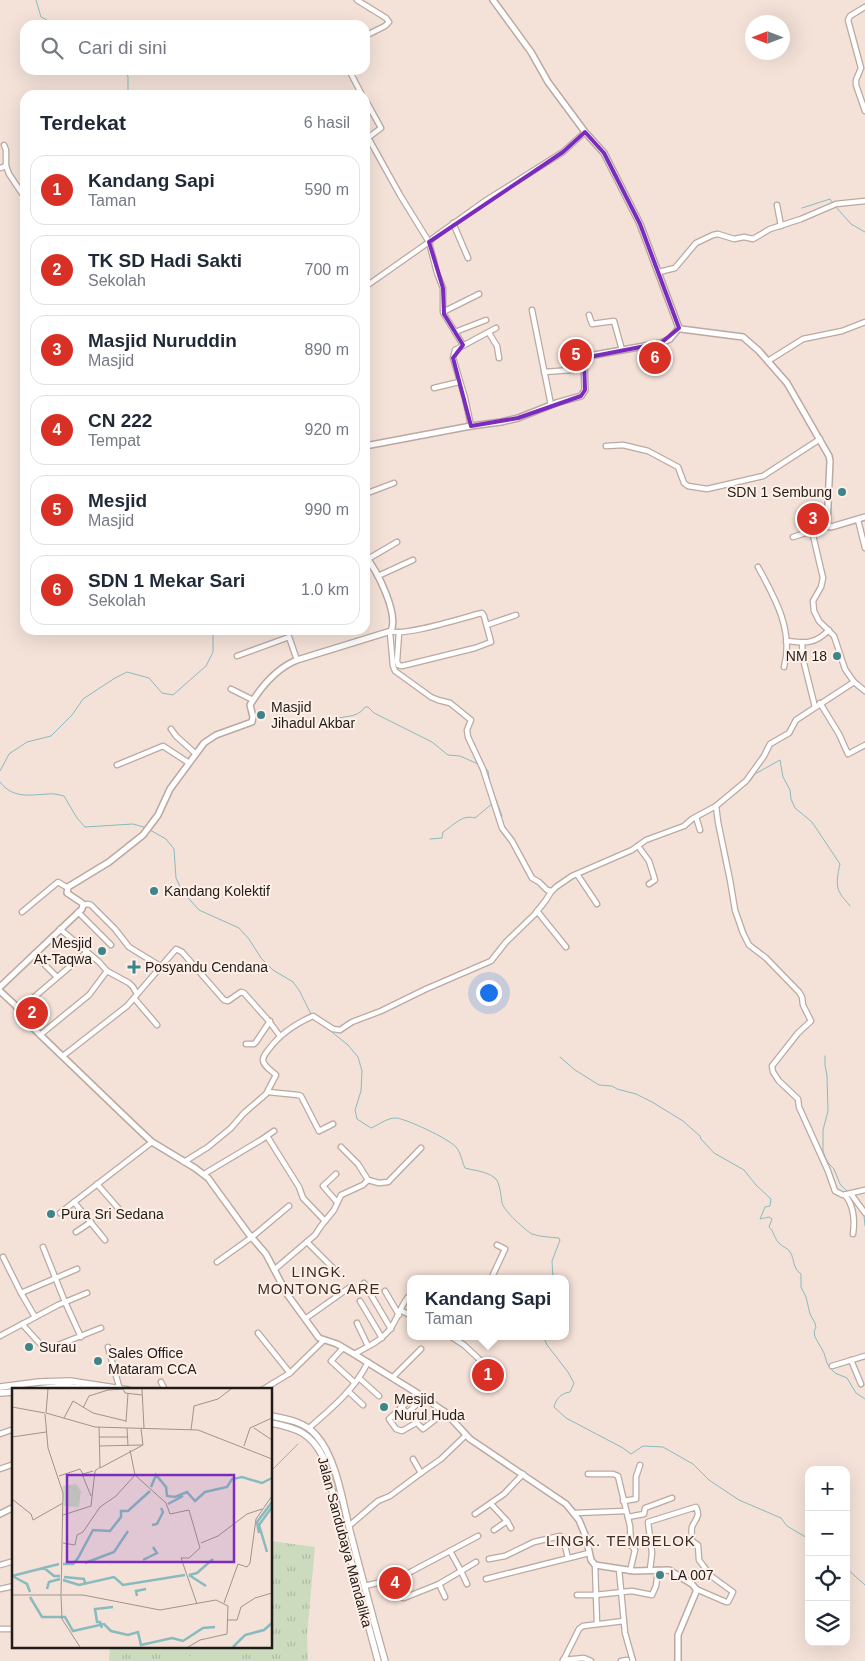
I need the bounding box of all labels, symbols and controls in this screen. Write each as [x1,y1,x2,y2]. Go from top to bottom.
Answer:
north arrow [745,15,790,60]
search box [20,20,370,75]
icon: search [38,34,66,62]
text: Cari di sini [78,37,167,58]
text: Terdekat [40,111,126,134]
text: 6 hasil [304,114,350,131]
text: Kandang Sapi [88,170,215,191]
text: 1 [53,181,61,198]
text: 590 m [305,181,349,198]
text: Taman [88,192,136,209]
text: TK SD Hadi Sakti [88,250,242,271]
text: 2 [53,261,61,278]
text: 700 m [305,261,349,278]
text: Sekolah [88,272,146,289]
text: Masjid Nuruddin [88,330,237,351]
pin: 5 [560,336,592,374]
pin: 6 [639,339,671,377]
text: 3 [53,341,61,358]
text: 890 m [305,341,349,358]
text: Masjid [88,352,134,369]
text: CN 222 [88,410,152,431]
text: 4 [53,421,61,438]
text: 920 m [305,421,349,438]
text: Tempat [88,432,140,449]
place label: SDN 1 Sembung [727,484,832,500]
marker: SDN 1 Sembung [836,486,848,498]
text: Mesjid [88,490,147,511]
pin: 3 [797,500,829,538]
text: 5 [53,501,61,518]
text: 990 m [305,501,349,518]
text: Masjid [88,512,134,529]
text: SDN 1 Mekar Sari [88,570,245,591]
text: 6 [53,581,61,598]
text: 1.0 km [301,581,349,598]
text: Sekolah [88,592,146,609]
place label: NM 18 [786,648,827,664]
marker: NM 18 [831,650,843,662]
place label: Masjid Jihadul Akbar [271,699,355,731]
marker: Masjid Jihadul Akbar [255,709,267,721]
place label: Kandang Kolektif [164,883,270,899]
marker: Kandang Kolektif [148,885,160,897]
place label: Mesjid At-Taqwa [34,935,92,967]
marker: Mesjid At-Taqwa [96,945,108,957]
place label: Posyandu Cendana [145,959,268,975]
marker: Posyandu Cendana [127,960,141,974]
your location [476,980,502,1006]
pin: 2 [16,994,48,1032]
place label: Pura Sri Sedana [61,1206,164,1222]
marker: Pura Sri Sedana [45,1208,57,1220]
district label: LINGK. MONTONG ARE [257,1263,381,1297]
popup [407,1275,569,1340]
text: Kandang Sapi [425,1288,551,1309]
text: Taman [425,1310,473,1327]
place label: Surau [39,1339,76,1355]
marker: Surau [23,1341,35,1353]
place label: Sales Office Mataram CCA [108,1345,197,1377]
marker: Sales Office Mataram CCA [92,1355,104,1367]
pin: 1 [472,1356,504,1394]
inset map [12,1388,272,1648]
place label: Mesjid Nurul Huda [394,1391,465,1423]
marker: Mesjid Nurul Huda [378,1401,390,1413]
street label: Jalan Sandubaya Mandalika [315,1455,376,1629]
map controls [805,1466,850,1646]
button: + [805,1466,850,1511]
button: − [805,1511,850,1556]
district label: LINGK. TEMBELOK [546,1532,696,1549]
button: locate [805,1556,850,1601]
pin: 4 [379,1564,411,1602]
place label: LA 007 [670,1567,714,1583]
marker: LA 007 [654,1569,666,1581]
button: layers [805,1601,850,1646]

